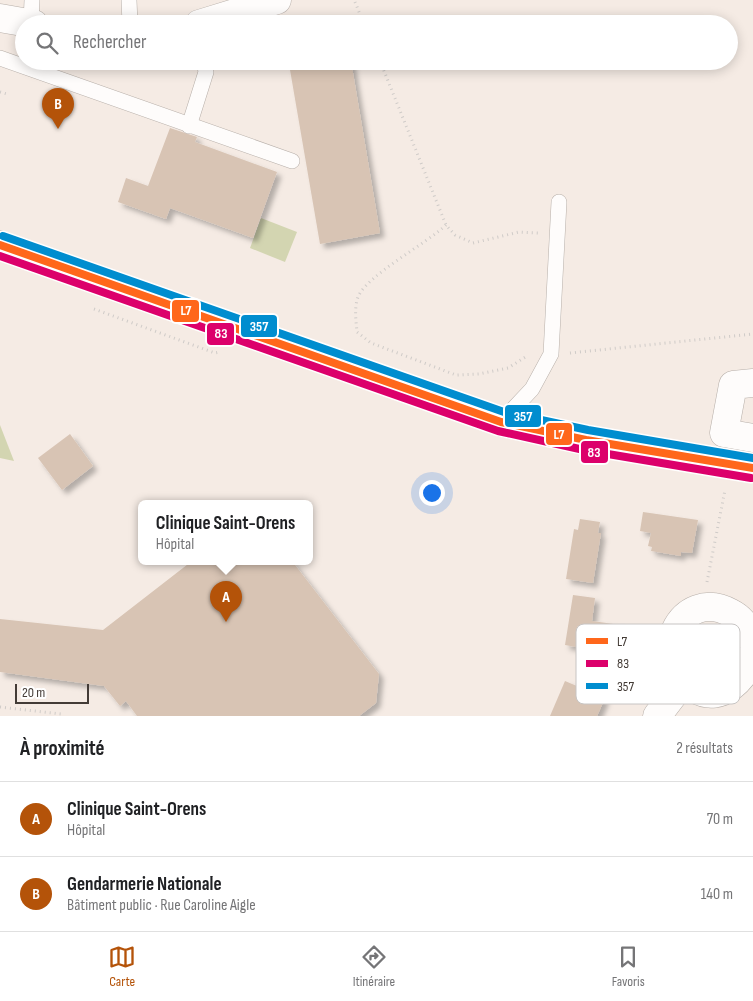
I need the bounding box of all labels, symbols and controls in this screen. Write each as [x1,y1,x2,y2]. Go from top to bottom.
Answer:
search box [15,15,738,70]
icon: search [33,29,61,57]
text: Rechercher [73,31,147,54]
pin: B [42,88,74,129]
line badge: L7 [171,299,200,323]
text: L7 [181,302,192,319]
line badge: 357 [240,314,278,338]
text: 357 [250,318,269,335]
line badge: 83 [206,322,235,346]
text: 83 [215,325,227,342]
line badge: 357 [504,404,542,428]
text: 357 [514,408,533,425]
line badge: L7 [545,422,573,446]
text: L7 [554,426,565,443]
line badge: 83 [580,440,609,464]
text: 83 [588,444,600,461]
your location [419,480,445,506]
popup [138,500,313,565]
text: Clinique Saint-Orens [156,512,295,535]
text: Hôpital [156,535,194,554]
pin: A [210,581,242,622]
legend [576,624,740,704]
text: L7 [617,633,628,650]
text: 83 [617,655,629,672]
text: 357 [617,678,634,695]
scale bar [15,681,89,704]
text: 20 m [22,684,45,701]
text: À proximité [20,736,105,761]
text: 2 résultats [676,739,733,758]
text: Clinique Saint-Orens [67,798,206,821]
text: A [32,810,40,829]
text: 70 m [707,810,733,829]
text: Hôpital [67,821,105,840]
text: Gendarmerie Nationale [67,873,222,896]
text: B [32,885,40,904]
text: 140 m [701,885,733,904]
text: Bâtiment public · Rue Caroline Aigle [67,896,256,915]
tab: Carte [108,943,136,990]
tab: Itinéraire [353,943,395,990]
tab: Favoris [612,943,645,990]

